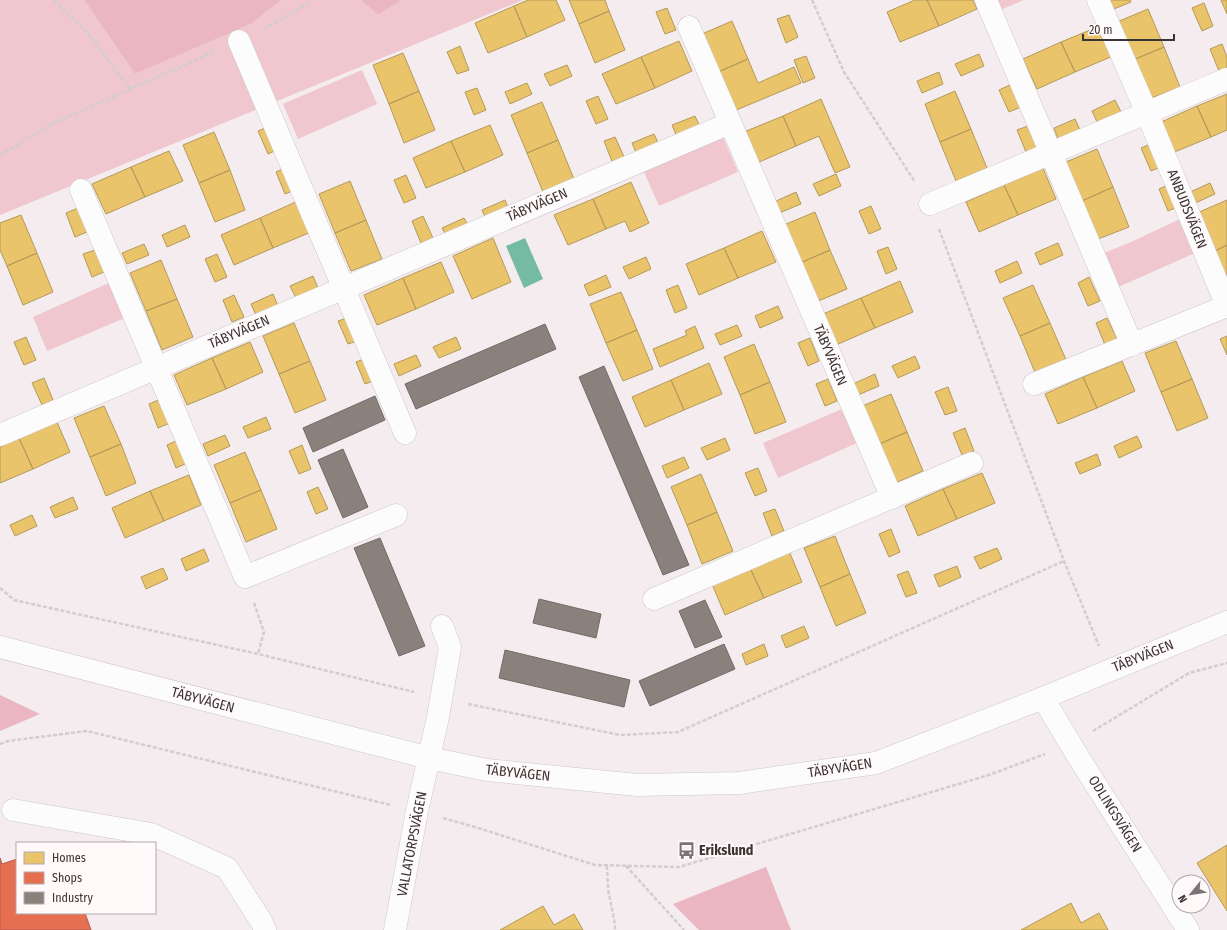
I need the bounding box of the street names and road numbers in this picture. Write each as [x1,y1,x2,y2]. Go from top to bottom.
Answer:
street label: ANBUDSVÄGEN [1163,167,1211,251]
street label: TÄBYVÄGEN [504,185,570,225]
street label: TÄBYVÄGEN [206,312,272,352]
street label: TÄBYVÄGEN [810,322,850,388]
street label: TÄBYVÄGEN [1110,636,1176,676]
street label: TÄBYVÄGEN [170,683,236,717]
street label: TÄBYVÄGEN [807,755,873,781]
street label: TÄBYVÄGEN [485,761,551,785]
street label: ODLINGSVÄGEN [1085,773,1145,855]
street label: VALLATORPSVÄGEN [393,790,431,898]

